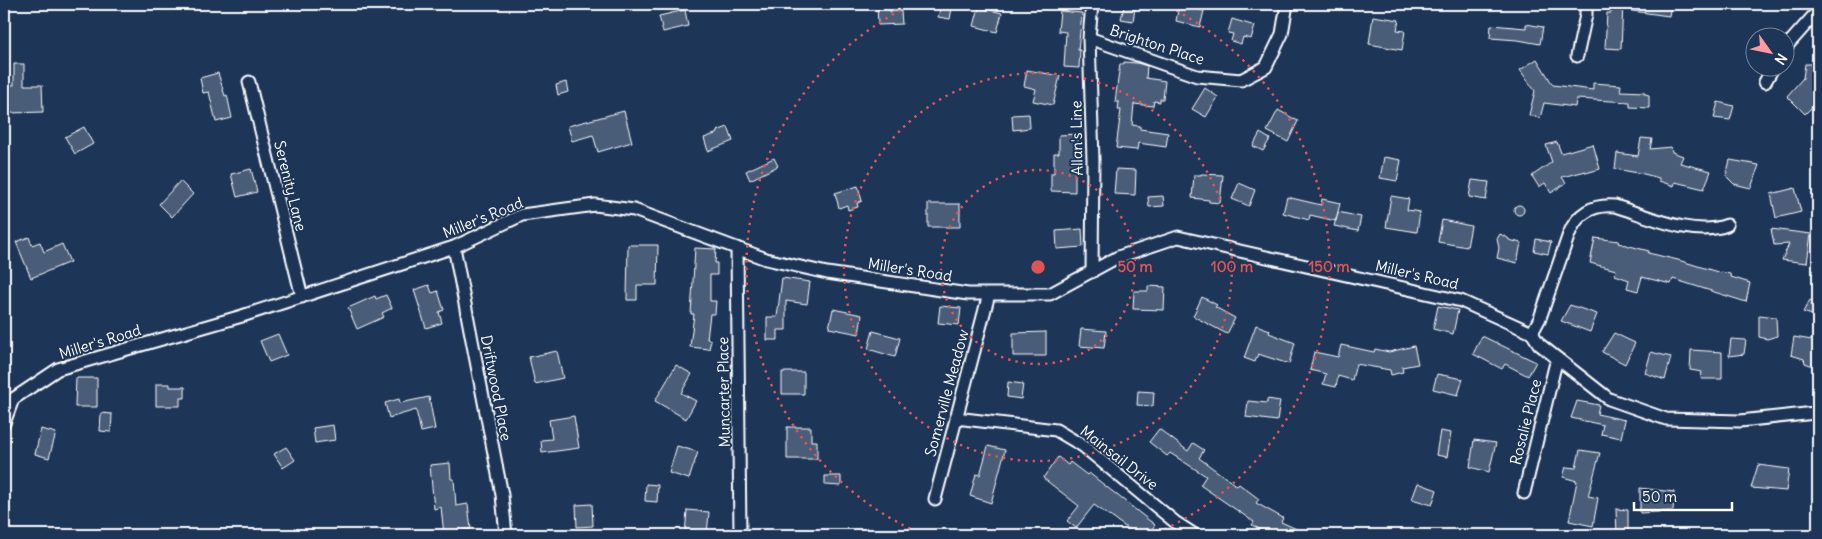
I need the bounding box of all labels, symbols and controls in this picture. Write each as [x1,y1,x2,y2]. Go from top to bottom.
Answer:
street label: Brighton Place [1107,20,1207,69]
north arrow [1744,28,1794,78]
text: N [1771,50,1791,68]
street label: Allan's Line [1066,100,1087,176]
street label: Serenity Lane [270,139,311,233]
street label: Miller's Road [440,193,526,242]
street label: Miller's Road [867,253,954,286]
street label: Miller's Road [1374,256,1461,293]
text: 50 m [1117,257,1153,276]
text: 100 m [1211,257,1253,276]
text: 150 m [1308,257,1350,276]
centre of rings [1029,258,1047,276]
street label: Miller's Road [57,320,143,363]
street label: Somerville Meadow [920,327,973,459]
street label: Driftwood Place [477,333,516,442]
street label: Muncarter Place [713,336,734,448]
street label: Rosalie Place [1506,377,1545,467]
street label: Mainsail Drive [1076,421,1162,494]
scale bar [1634,479,1732,511]
text: 50 m [1642,487,1677,506]

